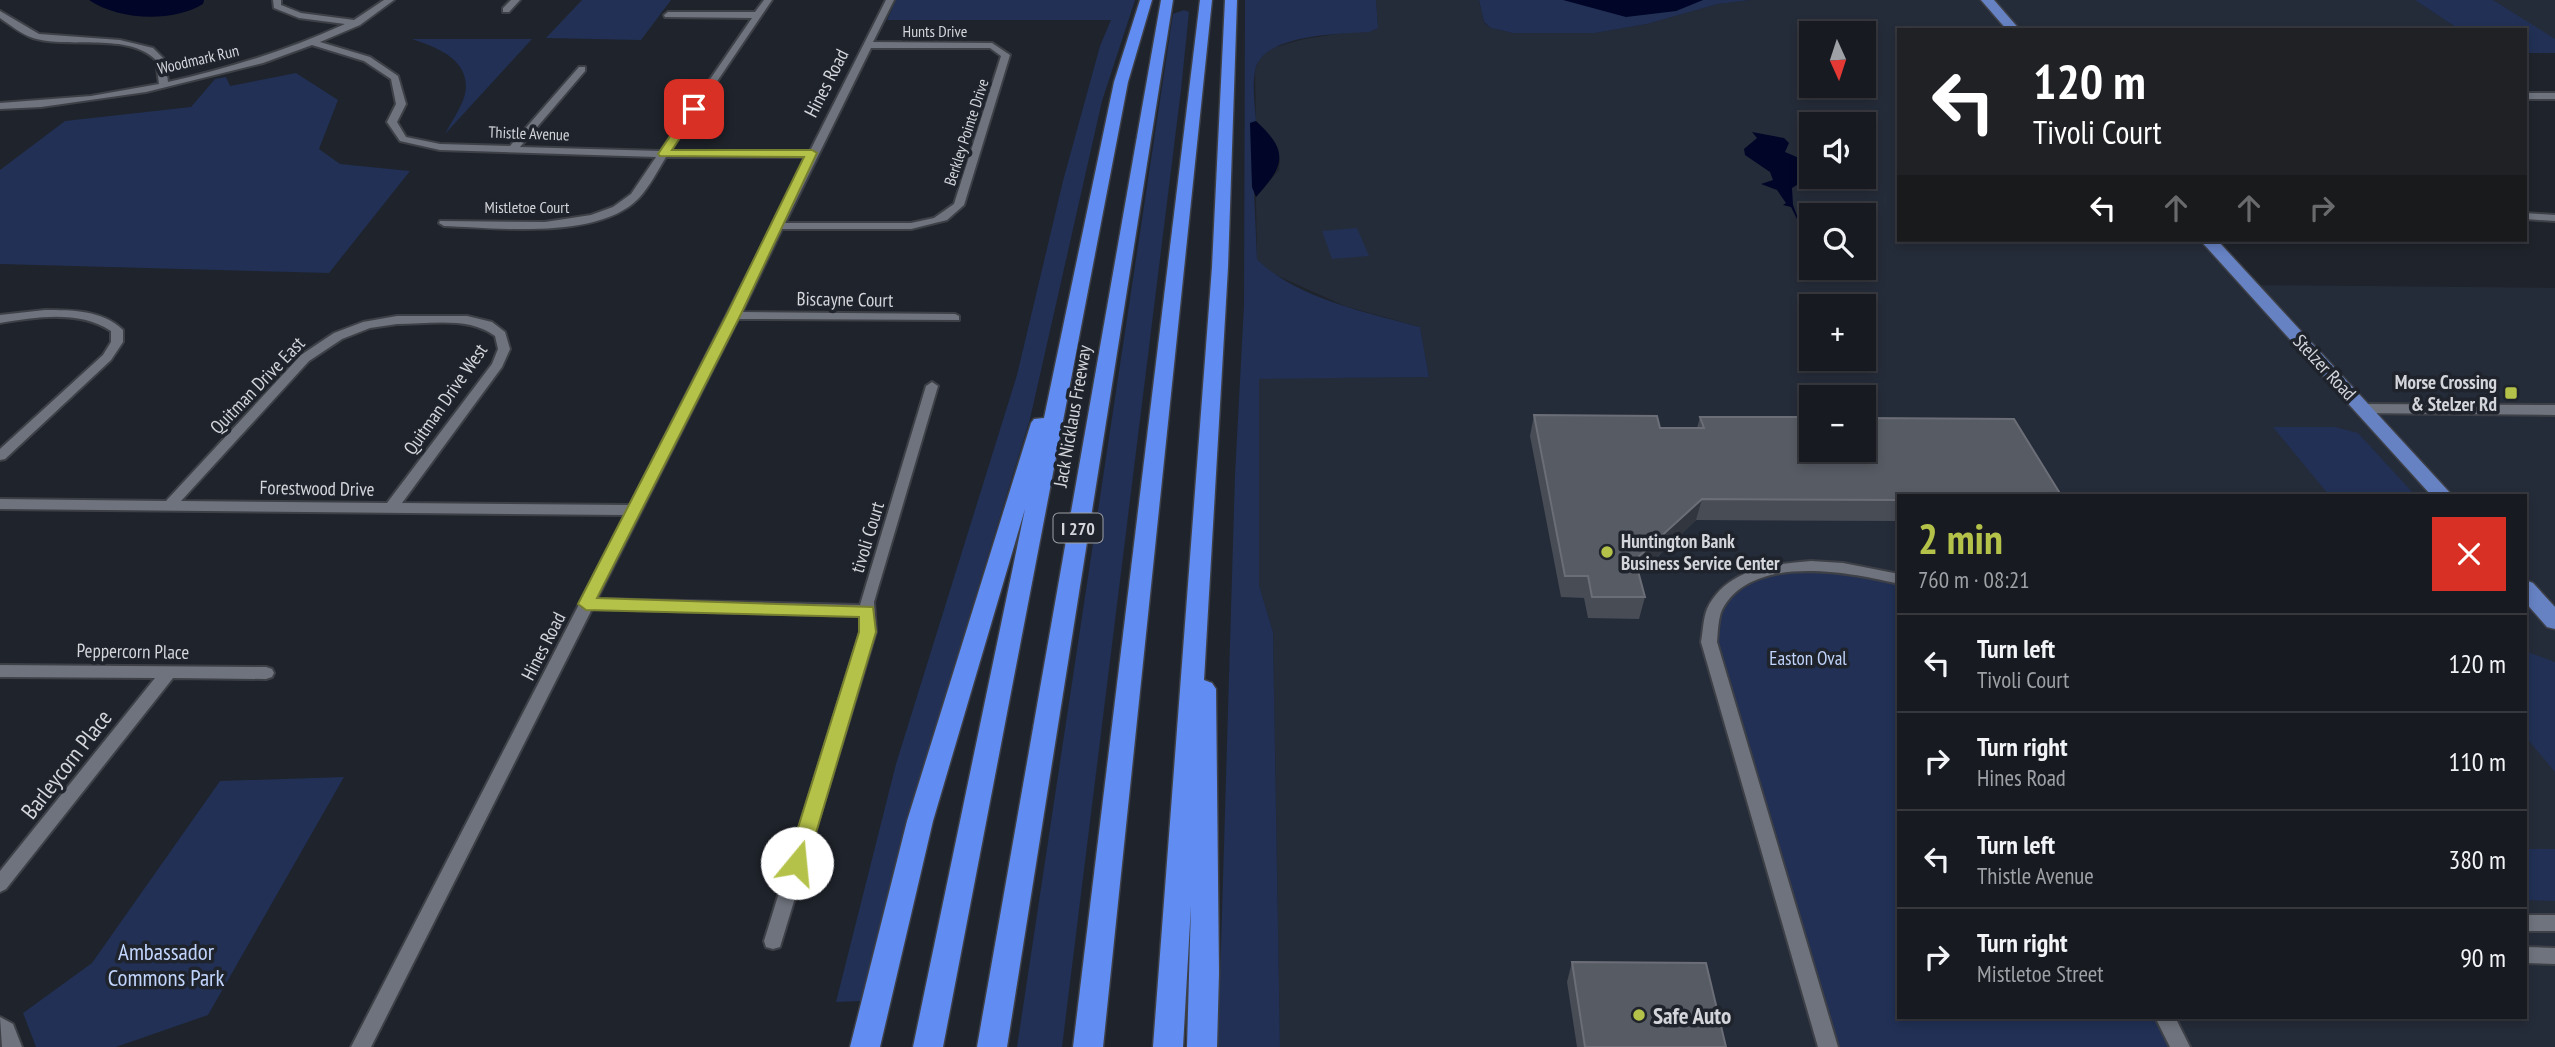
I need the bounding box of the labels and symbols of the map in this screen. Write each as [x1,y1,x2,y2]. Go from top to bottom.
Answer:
street label: Hunts Drive [903,21,967,41]
north arrow [1799,21,1876,98]
street label: Woodmark Run [155,40,241,78]
street label: Hines Road [799,45,853,121]
street label: Berkley Pointe Drive [939,76,993,188]
pin [664,79,724,139]
street label: Thistle Avenue [488,122,570,144]
street label: Mistletoe Court [485,197,570,217]
street label: Biscayne Court [796,286,894,312]
street label: Stelzer Road [2288,329,2362,405]
street label: Quitman Drive East [204,331,310,439]
street label: Quitman Drive West [398,338,493,459]
street label: Jack Nicklaus Freeway [1048,342,1096,490]
place label: Morse Crossing & Stelzer Rd [2395,370,2497,416]
marker: Morse Crossing & Stelzer Rd [2503,385,2519,401]
street label: Forestwood Drive [259,475,375,501]
street label: tivoli Court [845,498,889,575]
road number: I 270 [1054,514,1102,542]
place label: Huntington Bank Business Service Center [1621,529,1780,575]
marker: Huntington Bank Business Service Center [1599,544,1615,560]
street label: Hines Road [516,608,570,684]
street label: Peppercorn Place [77,638,190,664]
park label: Easton Oval [1769,646,1847,670]
street label: Barleycorn Place [14,704,118,824]
position arrow [760,826,834,900]
park label: Ambassador Commons Park [108,937,224,992]
place label: Safe Auto [1653,1001,1731,1030]
marker: Safe Auto [1631,1007,1647,1023]

